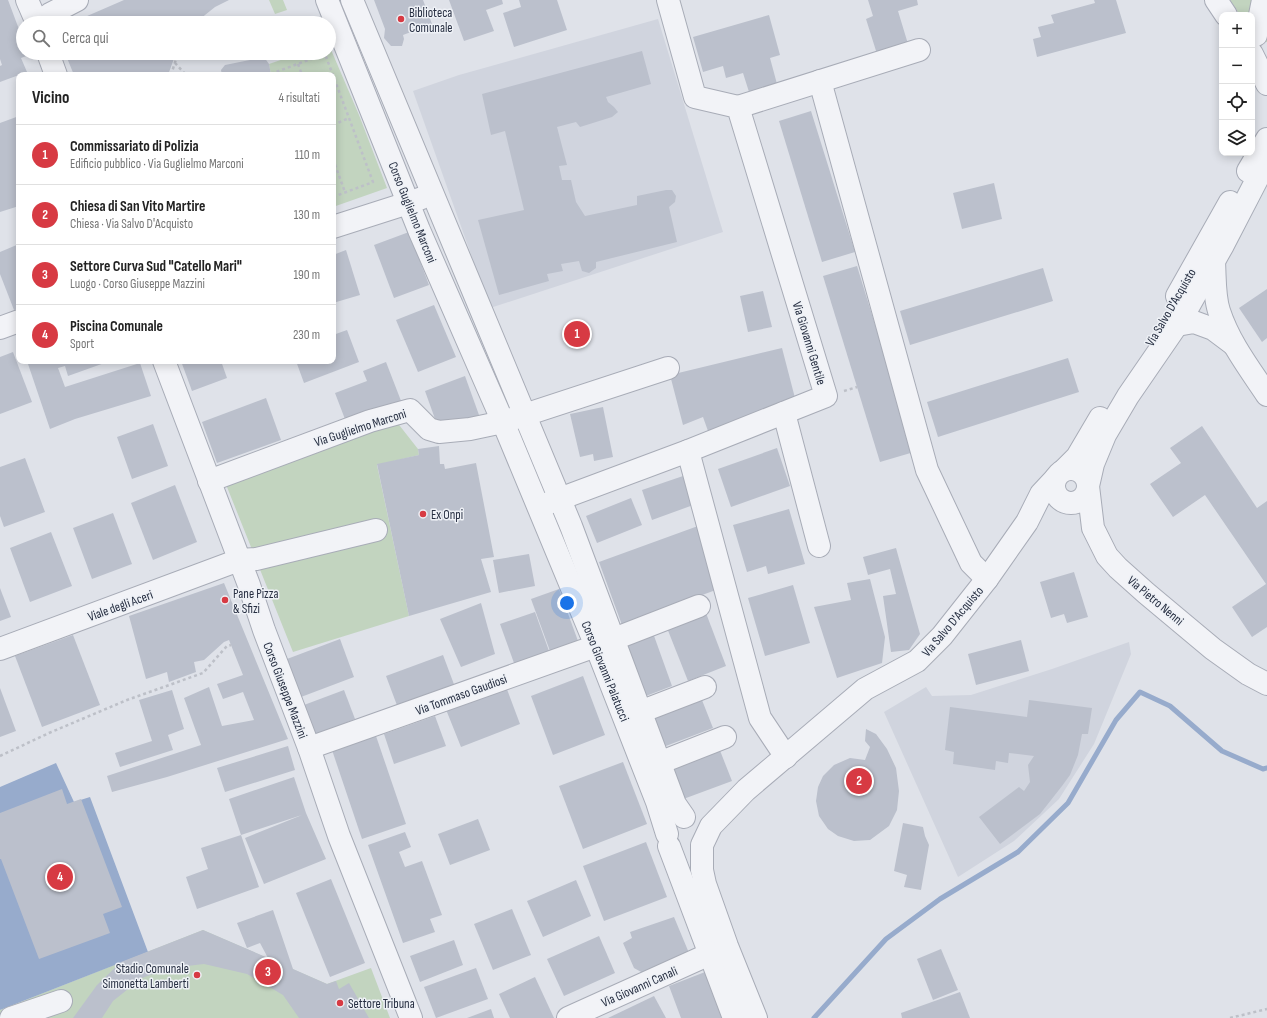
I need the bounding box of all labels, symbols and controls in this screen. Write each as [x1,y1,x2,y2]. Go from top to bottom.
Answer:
place label: Biblioteca Comunale [409,5,453,36]
map controls [1219,12,1255,156]
button: + [1219,12,1255,48]
marker: Biblioteca Comunale [396,14,406,24]
search box [16,16,336,60]
icon: search [30,27,52,49]
text: Cerca qui [62,29,109,48]
button: − [1219,48,1255,84]
button: locate [1219,84,1255,120]
text: Vicino [32,88,69,108]
text: 4 risultati [279,90,320,106]
button: layers [1219,120,1255,156]
text: Commissariato di Polizia [70,137,199,156]
text: 1 [42,147,48,163]
text: 110 m [295,147,320,163]
text: Edificio pubblico · Via Guglielmo Marconi [70,156,244,172]
street label: Corso Guglielmo Marconi [384,159,440,265]
text: Chiesa di San Vito Martire [70,197,205,216]
text: 2 [42,207,48,223]
text: 130 m [294,207,320,223]
text: Chiesa · Via Salvo D'Acquisto [70,216,193,232]
text: Settore Curva Sud "Catello Mari" [70,257,242,276]
street label: Via Salvo D'Acquisto [1142,266,1200,349]
text: 3 [42,267,48,283]
text: 190 m [293,267,320,283]
text: Luogo · Corso Giuseppe Mazzini [70,276,205,292]
street label: Via Giovanni Gentile [789,300,829,387]
text: Piscina Comunale [70,317,163,336]
pin: 1 [564,319,590,349]
text: 4 [42,327,48,343]
text: 230 m [293,327,320,343]
text: Sport [70,336,94,352]
street label: Via Guglielmo Marconi [312,406,408,450]
place label: Ex Onpi [431,507,463,523]
marker: Ex Onpi [418,509,428,519]
street label: Via Pietro Nenni [1124,573,1187,629]
street label: Via Salvo D'Acquisto [919,583,987,660]
place label: Pane Pizza & Sfizi [233,586,278,617]
street label: Viale degli Aceri [86,587,155,625]
your location [557,593,577,613]
marker: Pane Pizza & Sfizi [220,595,230,605]
street label: Corso Giovanni Palatucci [578,619,633,724]
street label: Corso Giuseppe Mazzini [259,640,311,741]
street label: Via Tommaso Gaudiosi [413,671,509,719]
pin: 2 [846,766,872,796]
pin: 4 [47,862,73,892]
pin: 3 [255,957,281,987]
place label: Stadio Comunale Simonetta Lamberti [103,961,189,992]
street label: Via Giovanni Canali [599,963,680,1011]
marker: Stadio Comunale Simonetta Lamberti [192,970,202,980]
place label: Settore Tribuna [348,996,415,1012]
marker: Settore Tribuna [335,998,345,1008]

